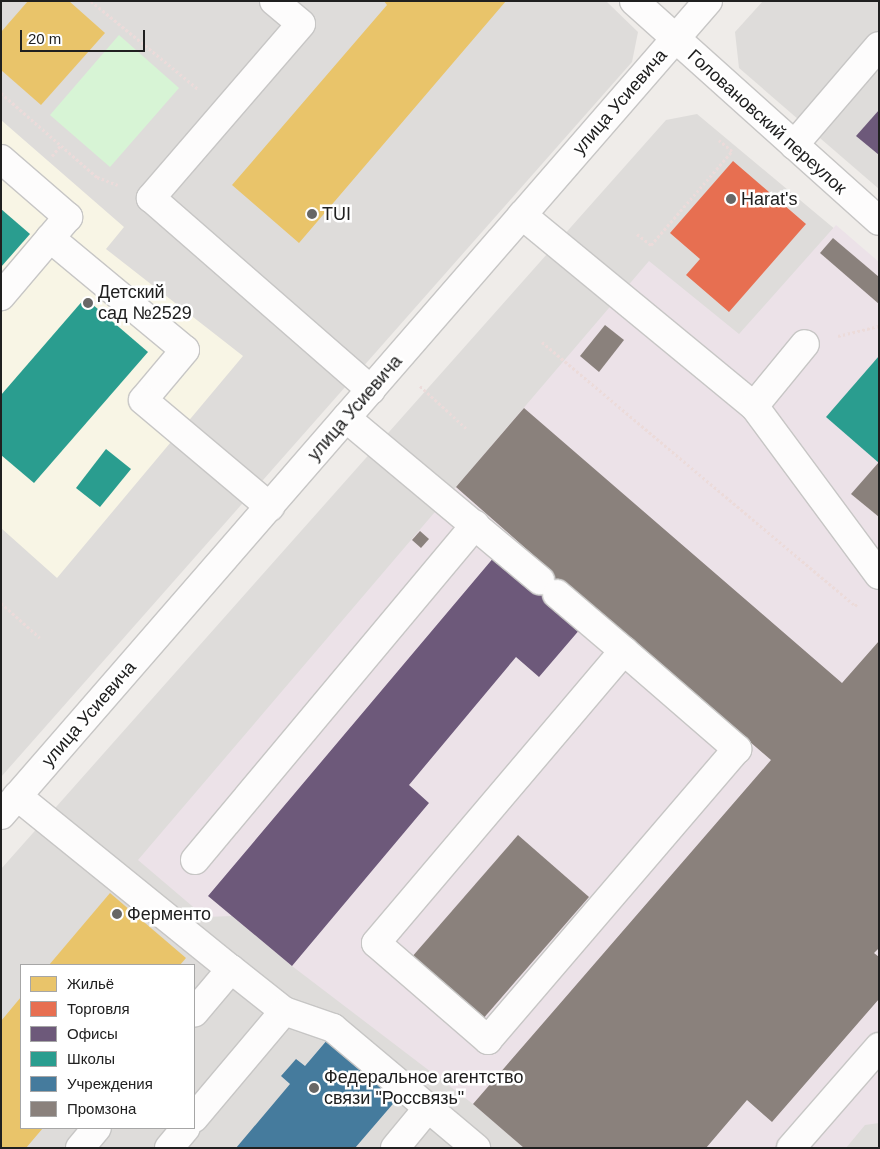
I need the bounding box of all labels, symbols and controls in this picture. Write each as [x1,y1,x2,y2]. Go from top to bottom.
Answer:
scale bar [22,20,148,52]
text: 20 m [28,30,61,47]
street label: улица Усиевича [568,45,672,159]
street label: Головановский переулок [683,45,851,199]
place label: Harat's [741,188,797,210]
marker: Harat's [725,193,737,205]
place label: TUI [322,203,351,225]
marker: TUI [306,208,318,220]
place label: Детский сад №2529 [98,282,192,324]
marker: Детский сад №2529 [82,297,94,309]
street label: улица Усиевича [303,351,407,465]
street label: улица Усиевича [37,657,141,771]
place label: Ферменто [127,903,211,925]
marker: Ферменто [111,908,123,920]
legend [20,964,195,1129]
text: Жильё [67,975,114,992]
text: Торговля [67,1000,130,1017]
text: Офисы [67,1025,118,1042]
text: Школы [67,1050,115,1067]
place label: Федеральное агентство связи "Россвязь" [324,1067,523,1110]
text: Учреждения [67,1075,153,1092]
marker: Федеральное агентство связи "Россвязь" [308,1082,320,1094]
text: Промзона [67,1100,136,1117]

